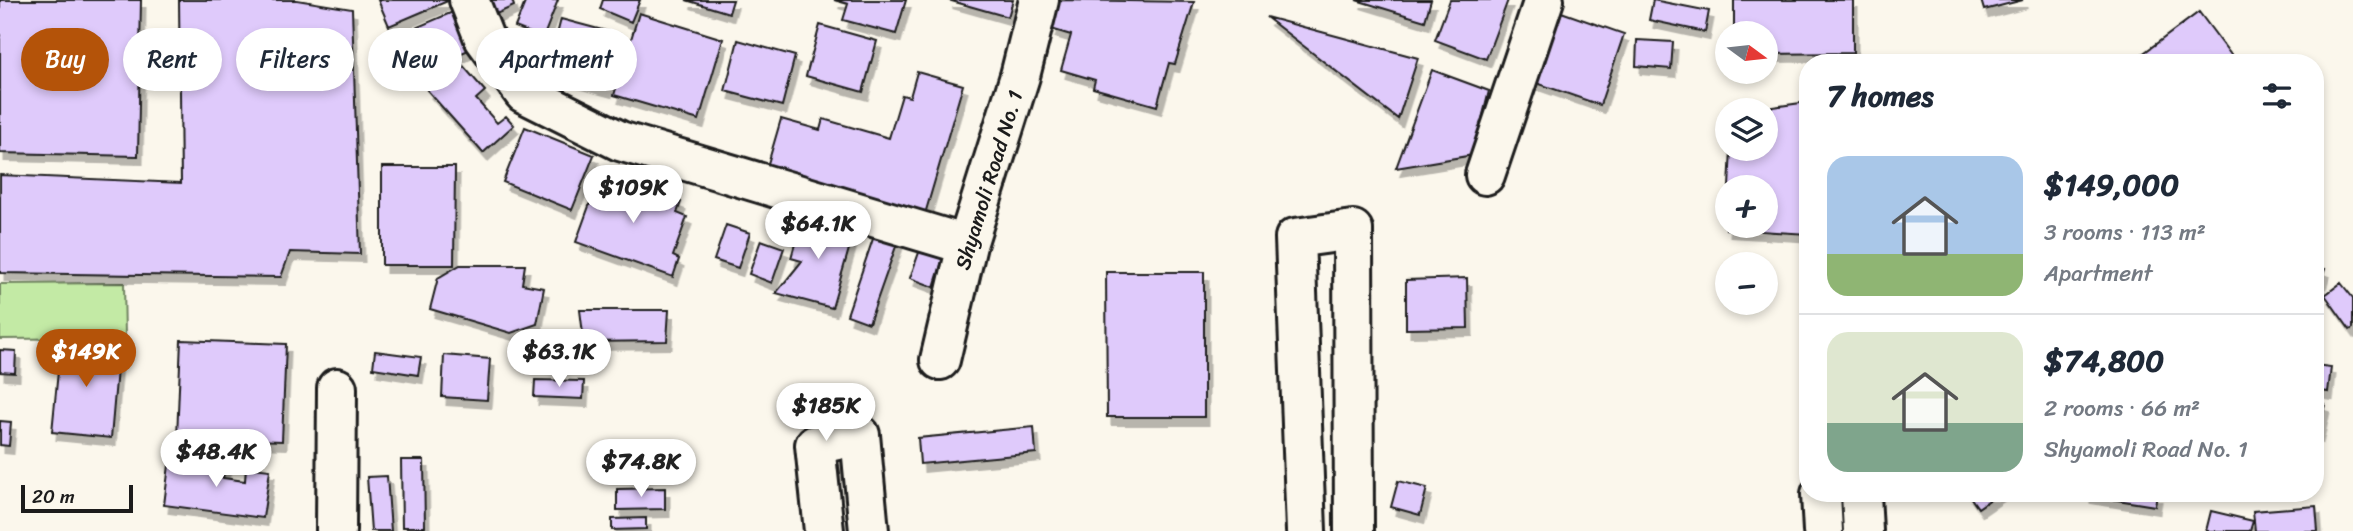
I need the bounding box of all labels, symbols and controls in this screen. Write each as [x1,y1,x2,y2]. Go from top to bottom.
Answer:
north arrow [1715,21,1778,84]
map controls [1715,21,1778,315]
chip: Buy [21,28,109,91]
chip: Rent [123,28,222,91]
chip: Filters [236,28,354,91]
chip: New [368,28,462,91]
chip: Apartment [476,28,637,91]
text: 7 homes [1827,69,1934,123]
icon: filters [2258,77,2296,115]
street label: Shyamoli Road No. 1 [944,85,1034,275]
button: layers [1715,98,1778,161]
text: $149,000 [2044,158,2179,212]
pin: $109K [584,166,682,225]
text: $109K [599,167,667,208]
button: + [1715,175,1778,238]
icon: home [1883,184,1967,268]
pin: $64.1K [761,202,875,261]
text: $64.1K [781,203,855,244]
text: 3 rooms · 113 m² [2044,212,2206,253]
button: − [1715,252,1778,315]
text: Apartment [2044,253,2153,294]
pin: $149K [37,330,135,389]
pin: $63.1K [502,330,616,389]
text: $149K [52,331,120,372]
text: $63.1K [523,331,595,372]
text: $74,800 [2044,334,2164,388]
icon: home [1883,360,1967,444]
pin: $185K [777,384,875,443]
text: $185K [792,385,860,426]
text: 2 rooms · 66 m² [2044,388,2200,429]
text: Shyamoli Road No. 1 [2044,429,2248,470]
pin: $48.4K [159,430,273,489]
text: $48.4K [176,431,256,472]
pin: $74.8K [584,440,698,499]
text: $74.8K [602,441,680,482]
text: 20 m [32,480,75,513]
scale bar [21,482,133,514]

